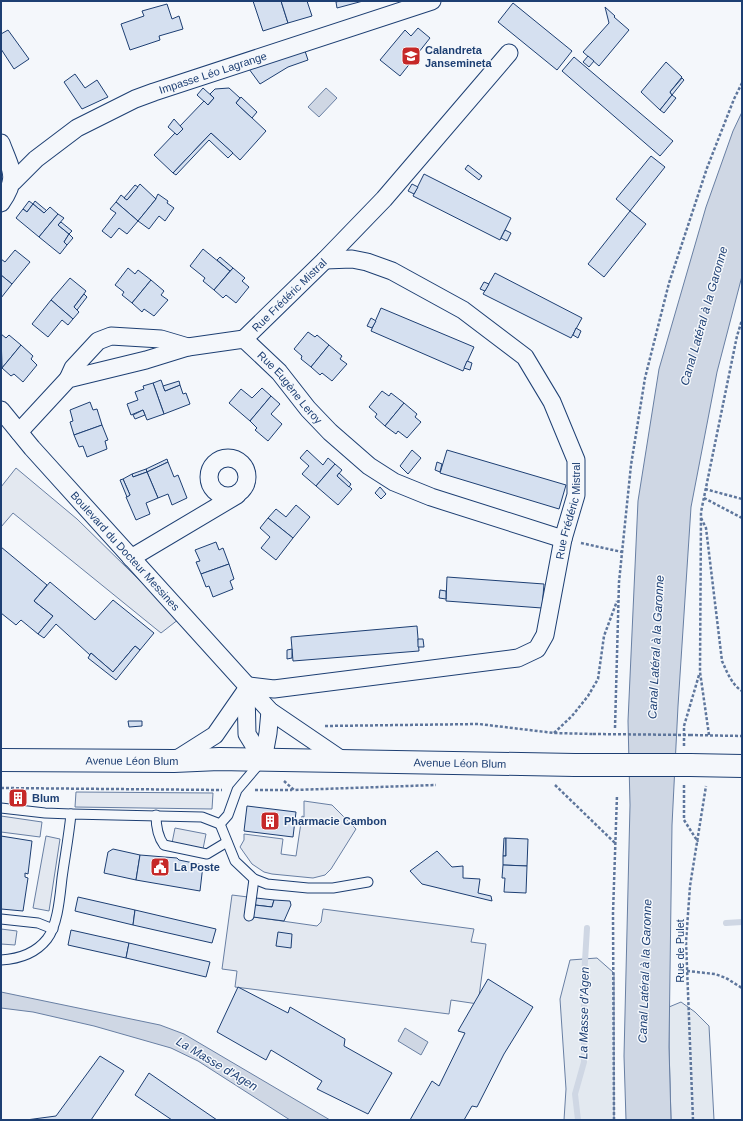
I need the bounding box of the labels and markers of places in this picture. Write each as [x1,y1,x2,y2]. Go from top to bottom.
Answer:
place label: Calandreta Jansemineta [425,44,493,69]
school or university icon: Calandreta Jansemineta [400,45,422,67]
building icon: Blum [7,787,29,809]
place label: Blum [32,792,60,804]
building icon: Pharmacie Cambon [259,810,281,832]
place label: Pharmacie Cambon [284,815,387,827]
public building icon: La Poste [149,856,171,878]
place label: La Poste [174,861,220,873]

